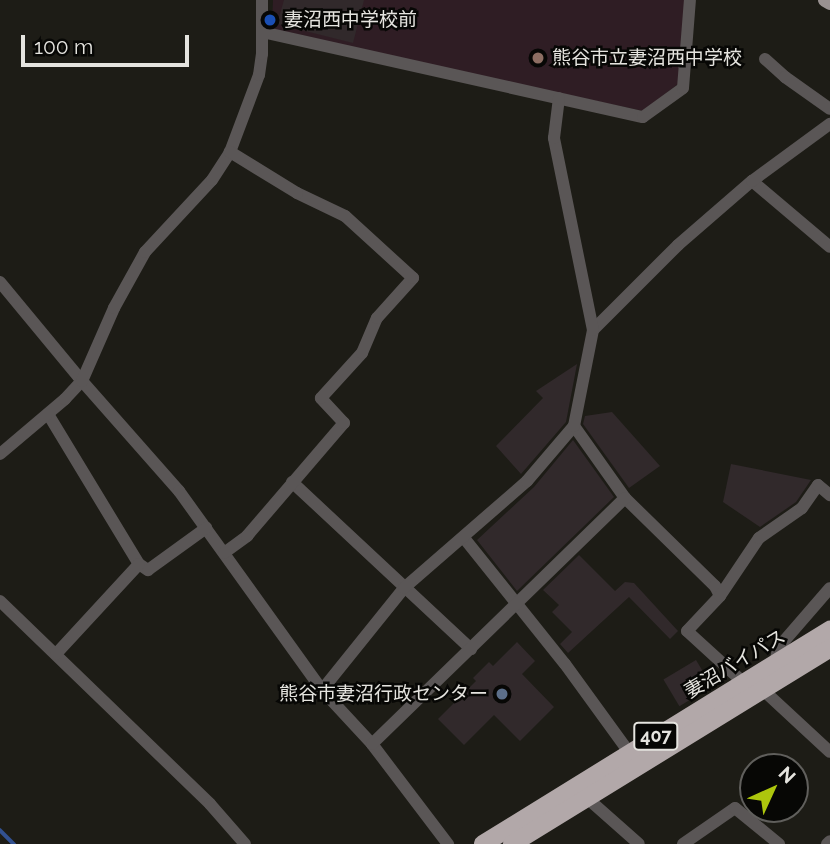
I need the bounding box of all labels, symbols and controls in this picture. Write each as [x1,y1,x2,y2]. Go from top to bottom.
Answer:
place label: 妻沼西中学校前 [284,9,417,31]
marker: 妻沼西中学校前 [262,12,278,28]
scale bar [24,21,192,65]
text: 100 m [34,34,93,59]
place label: 熊谷市立妻沼西中学校 [552,47,742,69]
marker: 熊谷市立妻沼西中学校 [530,50,546,66]
street label: 妻沼バイパス [680,625,790,703]
place label: 熊谷市妻沼行政センター [279,683,488,705]
marker: 熊谷市妻沼行政センター [494,686,510,702]
road number: 407 [633,722,679,750]
north arrow [739,753,809,823]
text: N [775,762,800,787]

